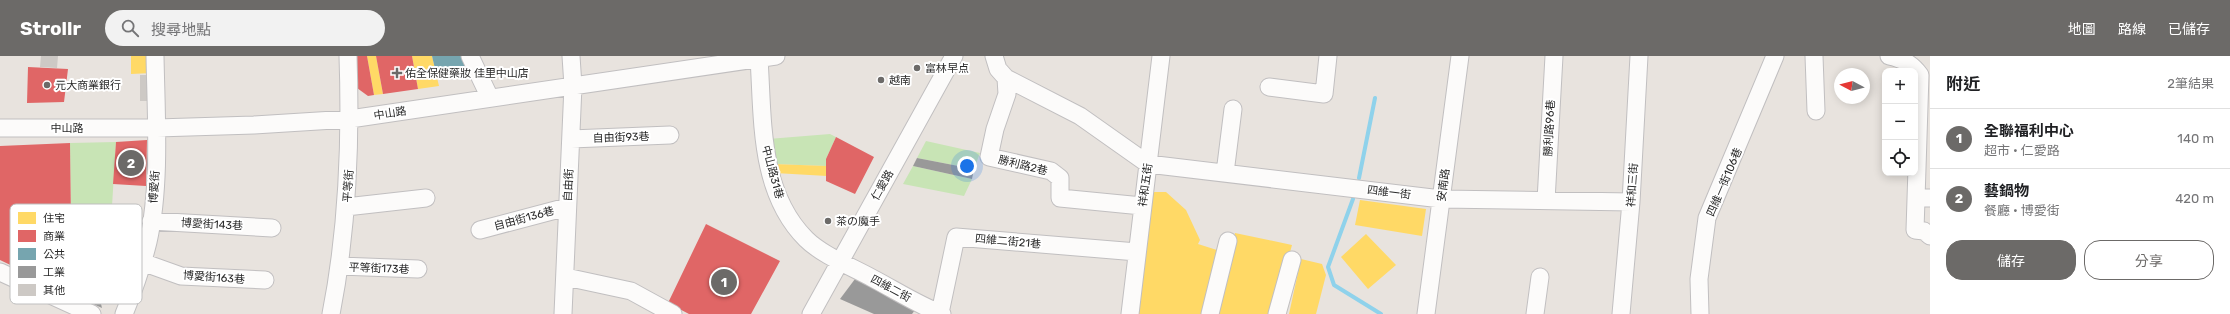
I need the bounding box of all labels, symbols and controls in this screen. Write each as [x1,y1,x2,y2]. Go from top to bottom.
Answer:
search box [105,10,385,46]
text: Strollr [20,17,81,40]
icon: search [119,17,141,39]
text: 搜尋地點 [151,21,211,39]
text: 地圖 [2068,21,2096,38]
text: 路線 [2118,21,2146,38]
text: 已儲存 [2168,21,2210,38]
place label: 富林早点 [925,62,969,75]
marker: 富林早点 [912,63,922,73]
place label: 佑全保健藥妝 佳里中山店 [405,67,529,80]
marker: 佑全保健藥妝 佳里中山店 [392,68,402,78]
north arrow [1834,68,1870,104]
map controls [1882,68,1918,176]
button: + [1882,68,1918,104]
place label: 越南 [889,74,911,87]
text: 附近 [1946,74,1980,94]
marker: 越南 [876,75,886,85]
text: 2筆結果 [2167,76,2214,91]
place label: 元大商業銀行 [55,79,121,92]
marker: 元大商業銀行 [42,80,52,90]
street label: 勝利路96巷 [1542,99,1557,157]
street label: 中山路 [373,104,407,122]
button: − [1882,104,1918,140]
street label: 中山路 [51,122,84,135]
text: 全聯福利中心 [1984,122,2074,140]
street label: 自由街93巷 [592,130,650,145]
text: 1 [1956,131,1962,146]
text: 140 m [2177,131,2214,146]
button: locate [1882,140,1918,176]
text: 超市 · 仁愛路 [1984,143,2060,158]
street label: 中山路31巷 [759,144,786,200]
street label: 四維一街106巷 [1704,146,1745,218]
pin: 2 [118,148,144,178]
street label: 勝利路2巷 [997,153,1049,178]
your location [957,156,977,176]
street label: 祥和五街 [1136,162,1155,208]
street label: 祥和三街 [1624,163,1641,207]
street label: 自由街 [561,168,576,202]
street label: 仁愛路 [869,168,896,203]
street label: 安南路 [1435,168,1452,202]
street label: 平等街 [341,169,356,203]
street label: 博愛街 [147,170,162,204]
text: 藝鍋物 [1984,182,2029,200]
street label: 四維一街 [1366,183,1412,202]
text: 2 [1955,191,1963,206]
text: 420 m [2175,191,2214,206]
text: 餐廳 · 博愛街 [1984,203,2060,218]
legend [10,204,142,304]
street label: 自由街136巷 [493,204,556,233]
text: 住宅 [43,212,65,225]
place label: 茶の魔手 [836,215,880,228]
street label: 博愛街143巷 [181,216,243,233]
marker: 茶の魔手 [823,216,833,226]
text: 商業 [43,230,65,243]
street label: 四維二街21巷 [974,232,1041,251]
button: 儲存 [1946,240,2076,280]
button: 分享 [2084,240,2214,280]
text: 公共 [43,248,65,261]
street label: 平等街173巷 [348,261,410,276]
text: 工業 [43,266,65,279]
pin: 1 [711,267,737,297]
street label: 博愛街163巷 [183,269,245,286]
street label: 四維二街 [868,272,913,305]
text: 其他 [43,284,65,297]

